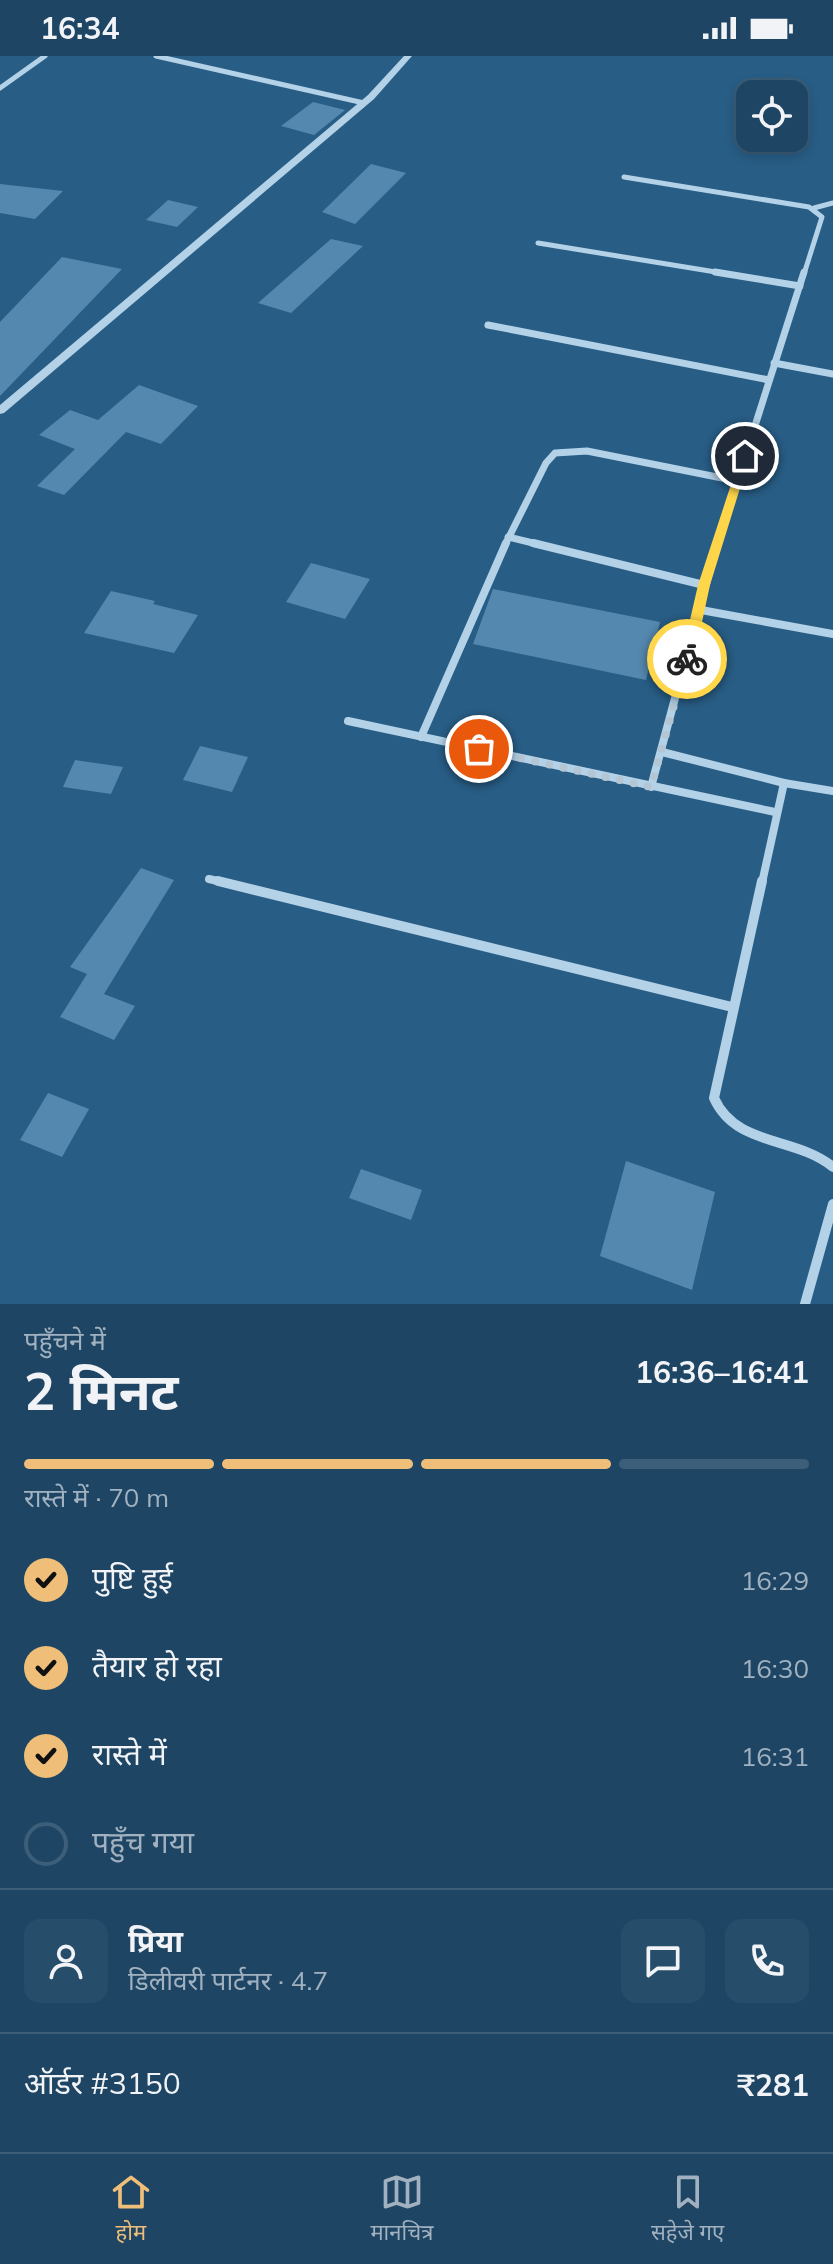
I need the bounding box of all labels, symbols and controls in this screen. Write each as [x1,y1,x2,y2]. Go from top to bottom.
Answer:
text: 16:34 [40,9,119,47]
map controls [736,80,808,152]
button: locate [736,80,808,152]
pin [711,422,779,490]
icon: home [723,434,767,478]
courier [647,619,727,699]
icon: bike [665,637,709,681]
pin [445,715,513,783]
icon: bag [457,727,501,771]
text: पहुँचने में [24,1324,106,1357]
text: 16:36–16:41 [635,1353,809,1391]
text: 2 मिनट [24,1358,179,1423]
text: रास्ते में · 70 m [24,1481,169,1514]
icon: check [24,1558,68,1602]
text: पुष्टि हुई [92,1559,173,1597]
text: 16:29 [741,1564,809,1597]
icon: check [24,1646,68,1690]
text: तैयार हो रहा [92,1647,222,1685]
text: 16:30 [741,1652,809,1685]
icon: check [24,1734,68,1778]
text: रास्ते में [92,1735,167,1773]
text: 16:31 [741,1740,809,1773]
text: पहुँच गया [92,1823,194,1861]
button: person [24,1919,108,2003]
button: chat [621,1919,705,2003]
button: phone [725,1919,809,2003]
text: प्रिया [128,1922,183,1960]
text: डिलीवरी पार्टनर · 4.7 [128,1964,328,1997]
text: ऑर्डर #3150 [24,2064,181,2102]
text: ₹281 [737,2066,809,2104]
tab: होम [109,2170,153,2249]
tab: मानचित्र [370,2170,433,2249]
tab: सहेजे गए [651,2170,724,2249]

